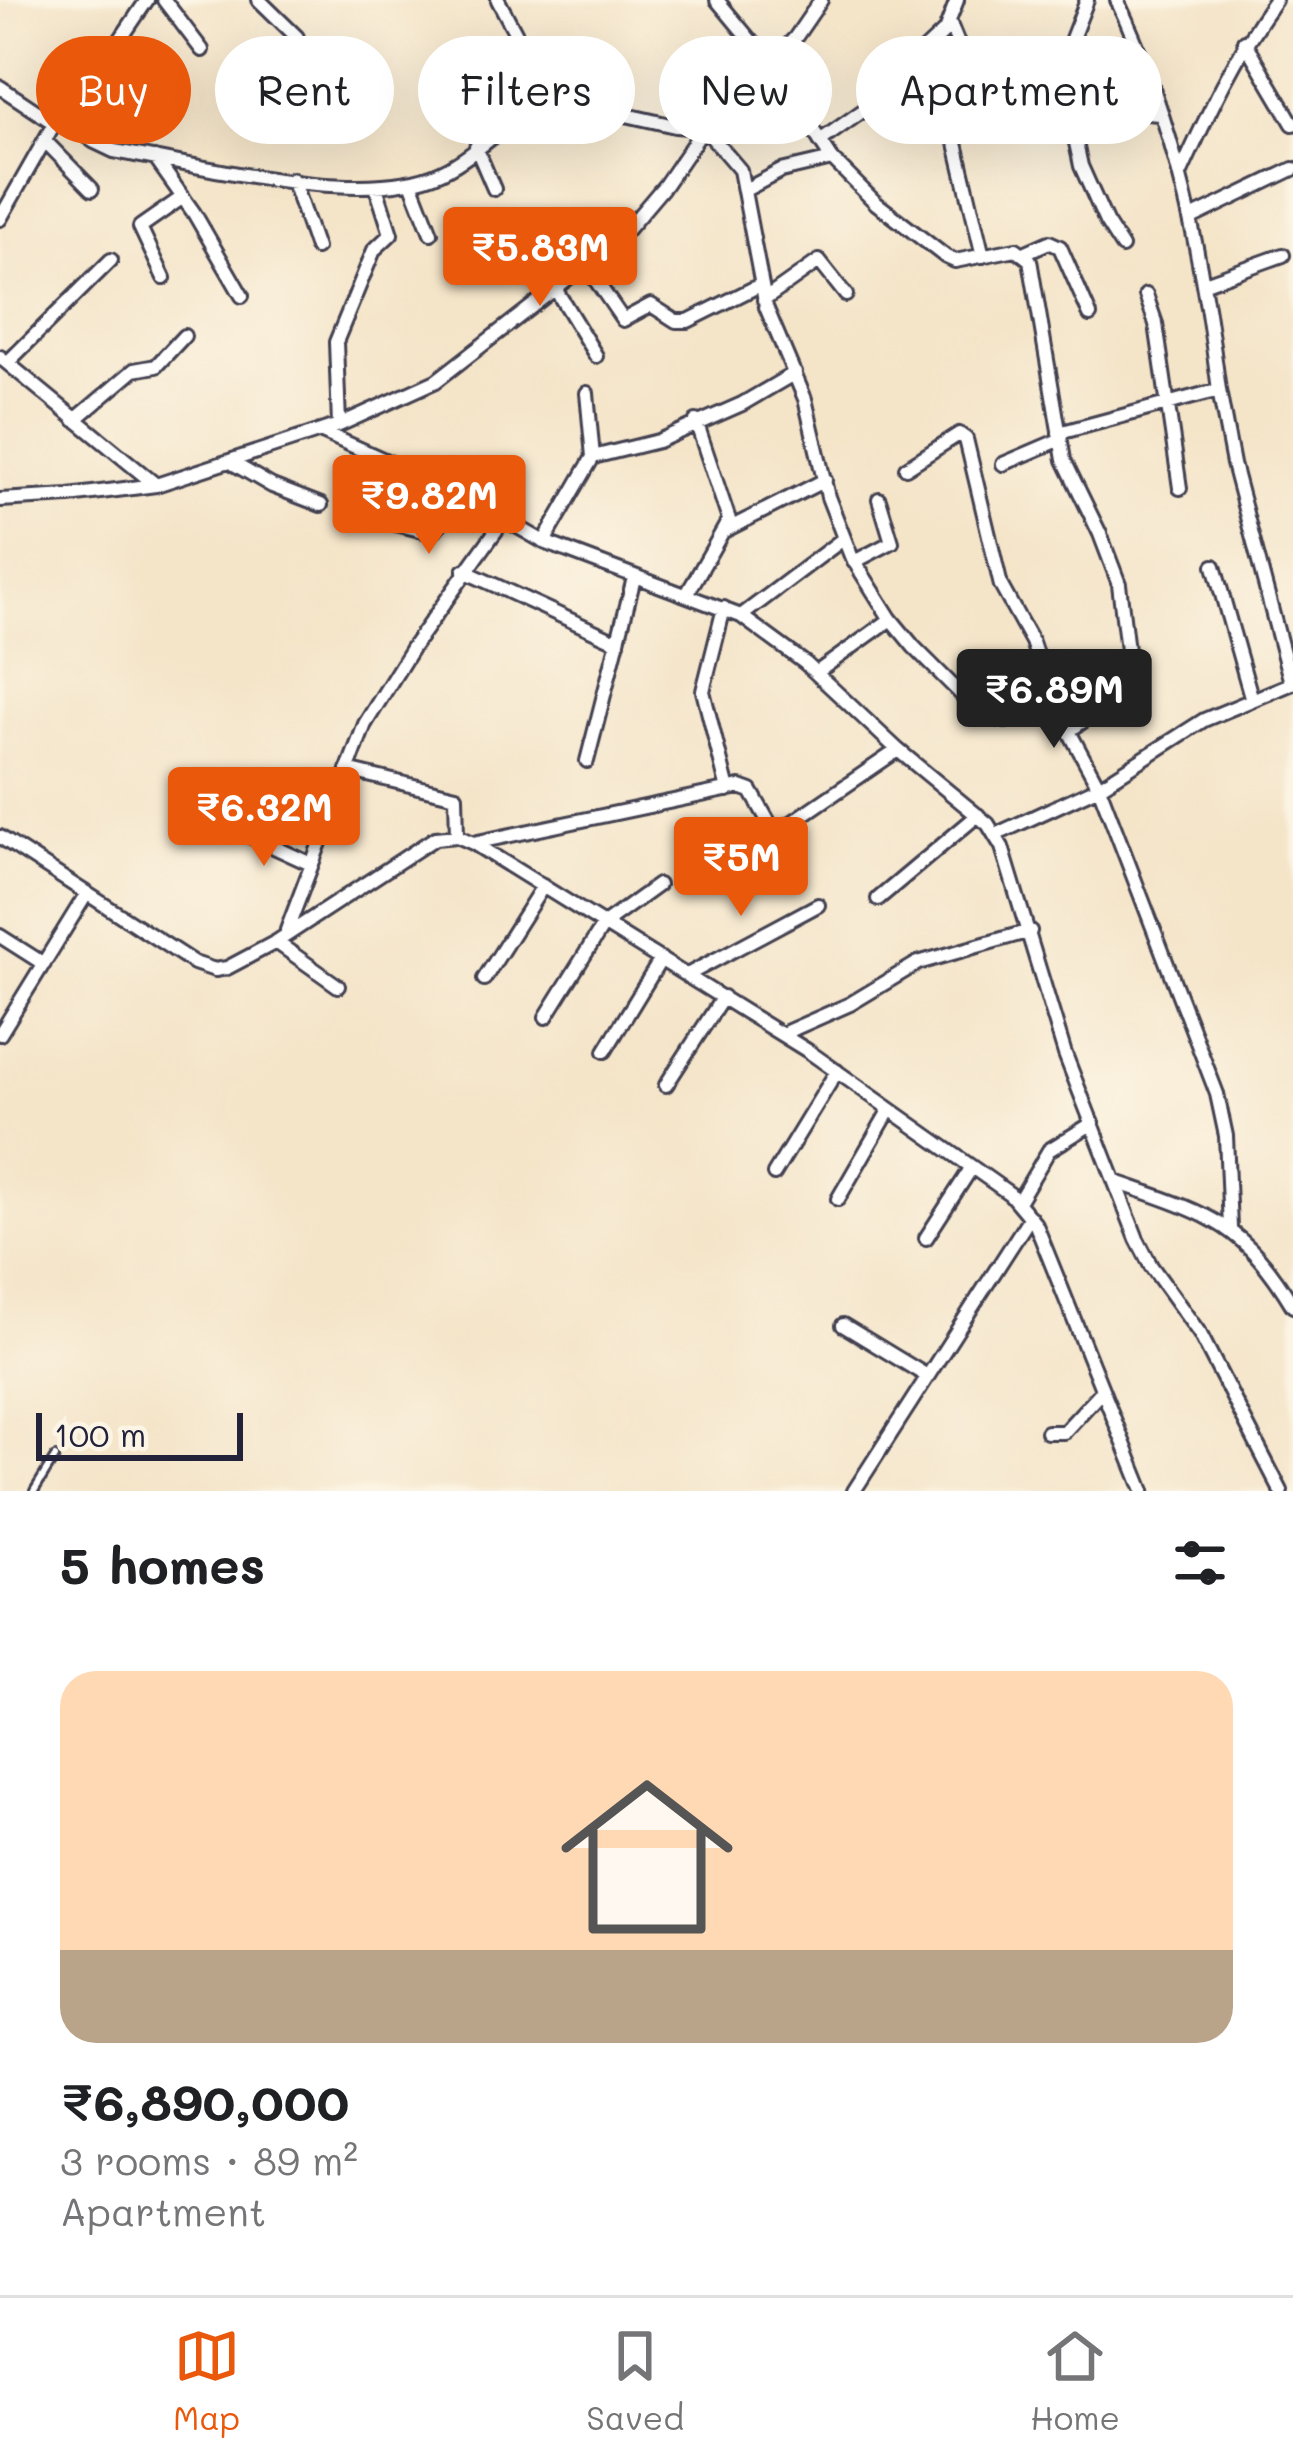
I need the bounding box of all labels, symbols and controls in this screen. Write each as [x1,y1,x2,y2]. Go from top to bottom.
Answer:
chip: Buy [36,36,191,144]
chip: Rent [215,36,394,144]
chip: Filters [418,36,635,144]
chip: New [659,36,832,144]
chip: Apartment [856,36,1162,144]
pin: ₹5.83M [442,207,638,309]
text: ₹5.83M [470,220,610,271]
pin: ₹9.82M [331,455,527,557]
text: ₹9.82M [360,468,498,519]
pin: ₹6.89M [956,649,1152,751]
text: ₹6.89M [984,662,1124,713]
pin: ₹6.32M [166,767,362,869]
text: ₹6.32M [195,780,333,831]
pin: ₹5M [683,817,799,919]
text: ₹5M [701,830,781,881]
scale bar [36,1407,243,1460]
text: 100 m [54,1412,146,1455]
text: 5 homes [60,1530,265,1597]
icon: filters [1167,1530,1233,1596]
icon: home [539,1749,755,1965]
text: ₹6,890,000 [60,2067,349,2134]
text: 3 rooms · 89 m² [60,2134,358,2185]
text: Apartment [60,2185,266,2236]
tab: Map [173,2323,240,2438]
tab: Saved [586,2323,684,2438]
tab: Home [1030,2323,1120,2438]

